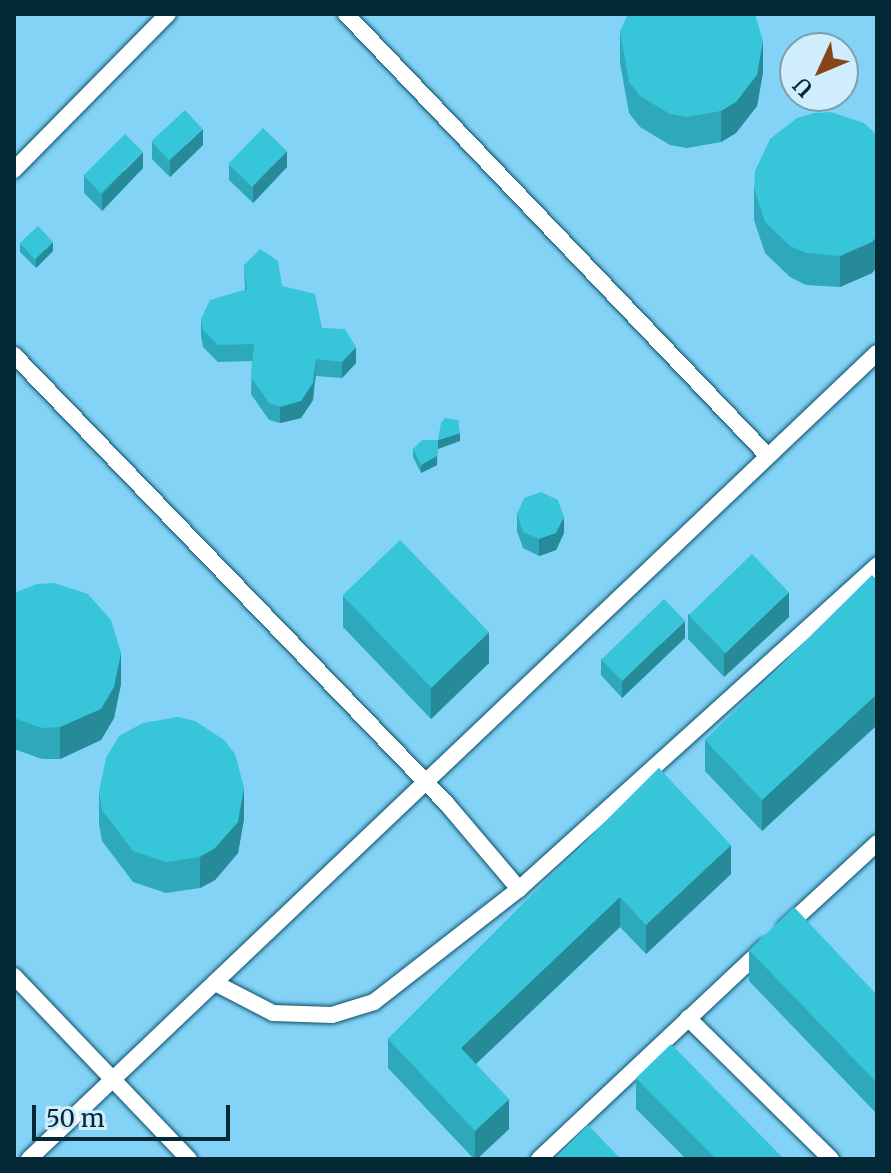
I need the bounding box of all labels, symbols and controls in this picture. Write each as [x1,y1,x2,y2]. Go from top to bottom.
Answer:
north arrow [779,32,859,112]
text: U [787,72,819,103]
scale bar [36,1089,234,1139]
text: 50 m [46,1103,105,1134]

